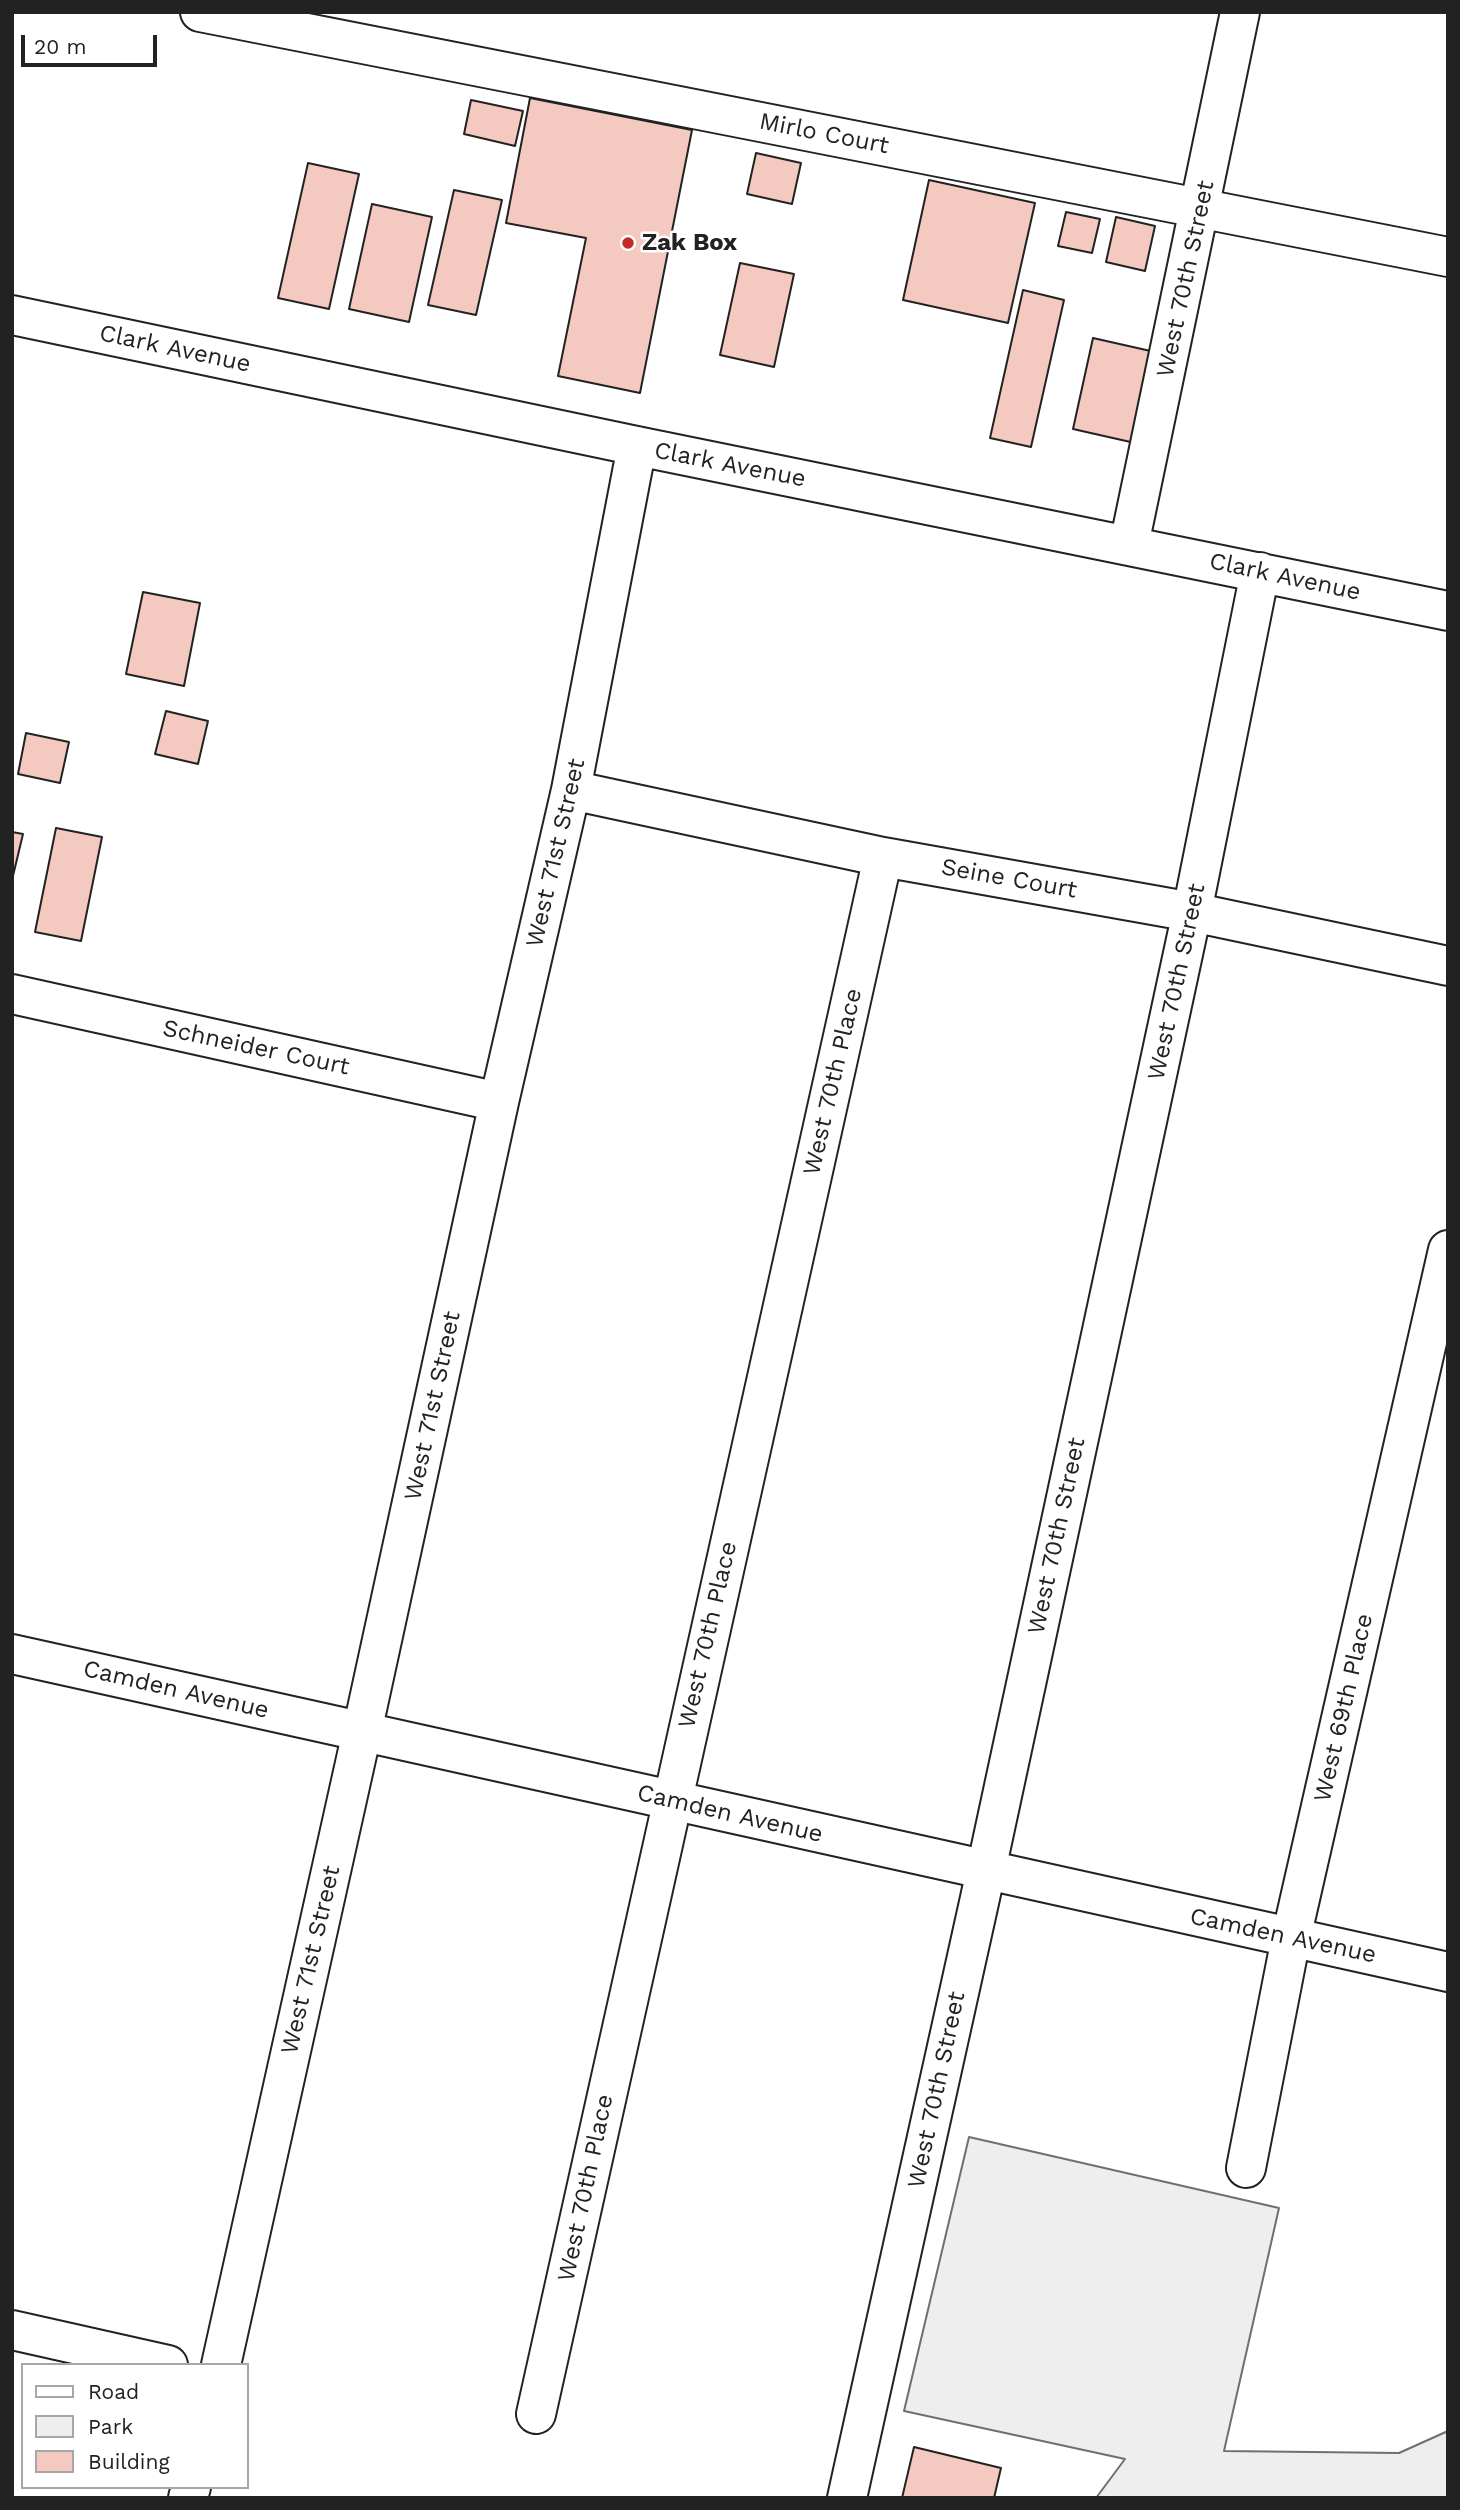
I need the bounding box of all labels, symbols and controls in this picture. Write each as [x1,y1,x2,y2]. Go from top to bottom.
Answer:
scale bar [24,21,161,65]
text: 20 m [34,34,86,59]
street label: Mirlo Court [757,107,891,161]
street label: West 70th Street [1151,178,1221,380]
place label: Zak Box [642,229,737,257]
marker: Zak Box [620,235,636,251]
street label: Clark Avenue [97,319,253,379]
street label: Clark Avenue [652,436,808,494]
street label: Clark Avenue [1207,547,1363,607]
street label: West 71st Street [520,756,592,950]
street label: Seine Court [939,853,1079,905]
street label: West 70th Street [1142,881,1212,1083]
street label: West 70th Place [798,986,868,1178]
street label: Schneider Court [160,1014,352,1082]
street label: West 71st Street [399,1309,467,1503]
street label: West 70th Street [1022,1435,1092,1637]
street label: West 70th Place [673,1539,743,1731]
street label: West 69th Place [1308,1611,1380,1805]
street label: Camden Avenue [80,1655,272,1725]
street label: Camden Avenue [634,1779,826,1849]
street label: West 71st Street [275,1863,347,2057]
street label: Camden Avenue [1187,1902,1379,1970]
street label: West 70th Street [902,1989,972,2191]
street label: West 70th Place [552,2092,620,2284]
legend [21,2363,248,2489]
text: Road [88,2379,139,2404]
text: Park [88,2414,133,2439]
text: Building [88,2449,170,2474]

